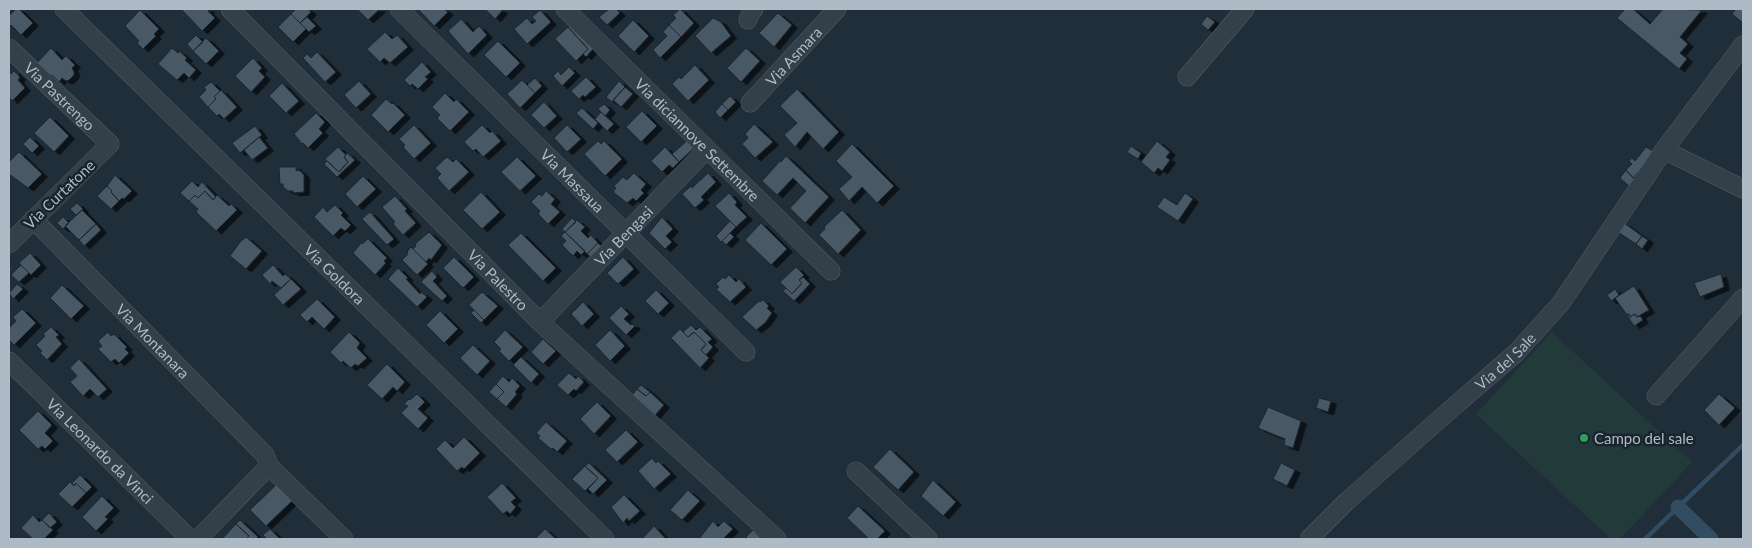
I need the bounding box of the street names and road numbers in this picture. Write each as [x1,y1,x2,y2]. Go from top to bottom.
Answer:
street label: Via Asmara [762,23,825,89]
street label: Via Pastrengo [21,58,99,134]
street label: Via diciannove Settembre [631,74,764,205]
street label: Via Massaua [537,145,608,216]
street label: Via Curtatone [20,156,98,232]
street label: Via Bengasi [590,202,656,269]
street label: Via Goldora [301,241,369,308]
street label: Via Palestro [464,246,532,314]
street label: Via Montanara [112,300,193,382]
street label: Via del Sale [1471,329,1539,393]
street label: Via Leonardo da Vinci [43,394,157,507]

